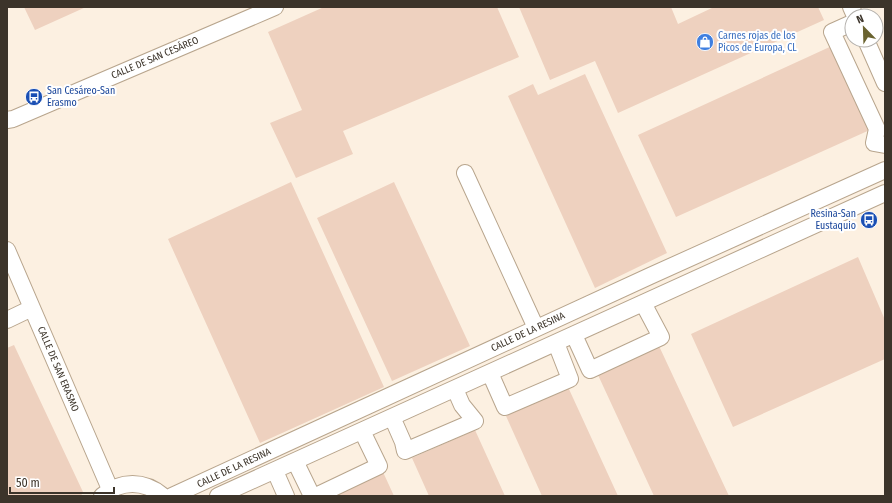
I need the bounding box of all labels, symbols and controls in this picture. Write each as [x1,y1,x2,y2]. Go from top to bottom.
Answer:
north arrow [844,8,884,48]
text: N [855,12,866,27]
place label: Carnes rojas de los Picos de Europa, CL [718,30,797,54]
street label: CALLE DE SAN CESÁREO [109,32,201,82]
shop icon: Carnes rojas de los Picos de Europa, CL [695,32,715,52]
place label: San Cesáreo-San Erasmo [47,85,115,109]
bus stop icon: San Cesáreo-San Erasmo [24,87,44,107]
place label: Resina-San Eustaquio [810,208,856,232]
bus stop icon: Resina-San Eustaquio [859,210,879,230]
street label: CALLE DE LA RESINA [489,309,567,354]
street label: CALLE DE SAN ERASMO [35,325,81,413]
street label: CALLE DE LA RESINA [195,445,273,490]
scale bar [10,469,114,495]
text: 50 m [16,476,40,490]

